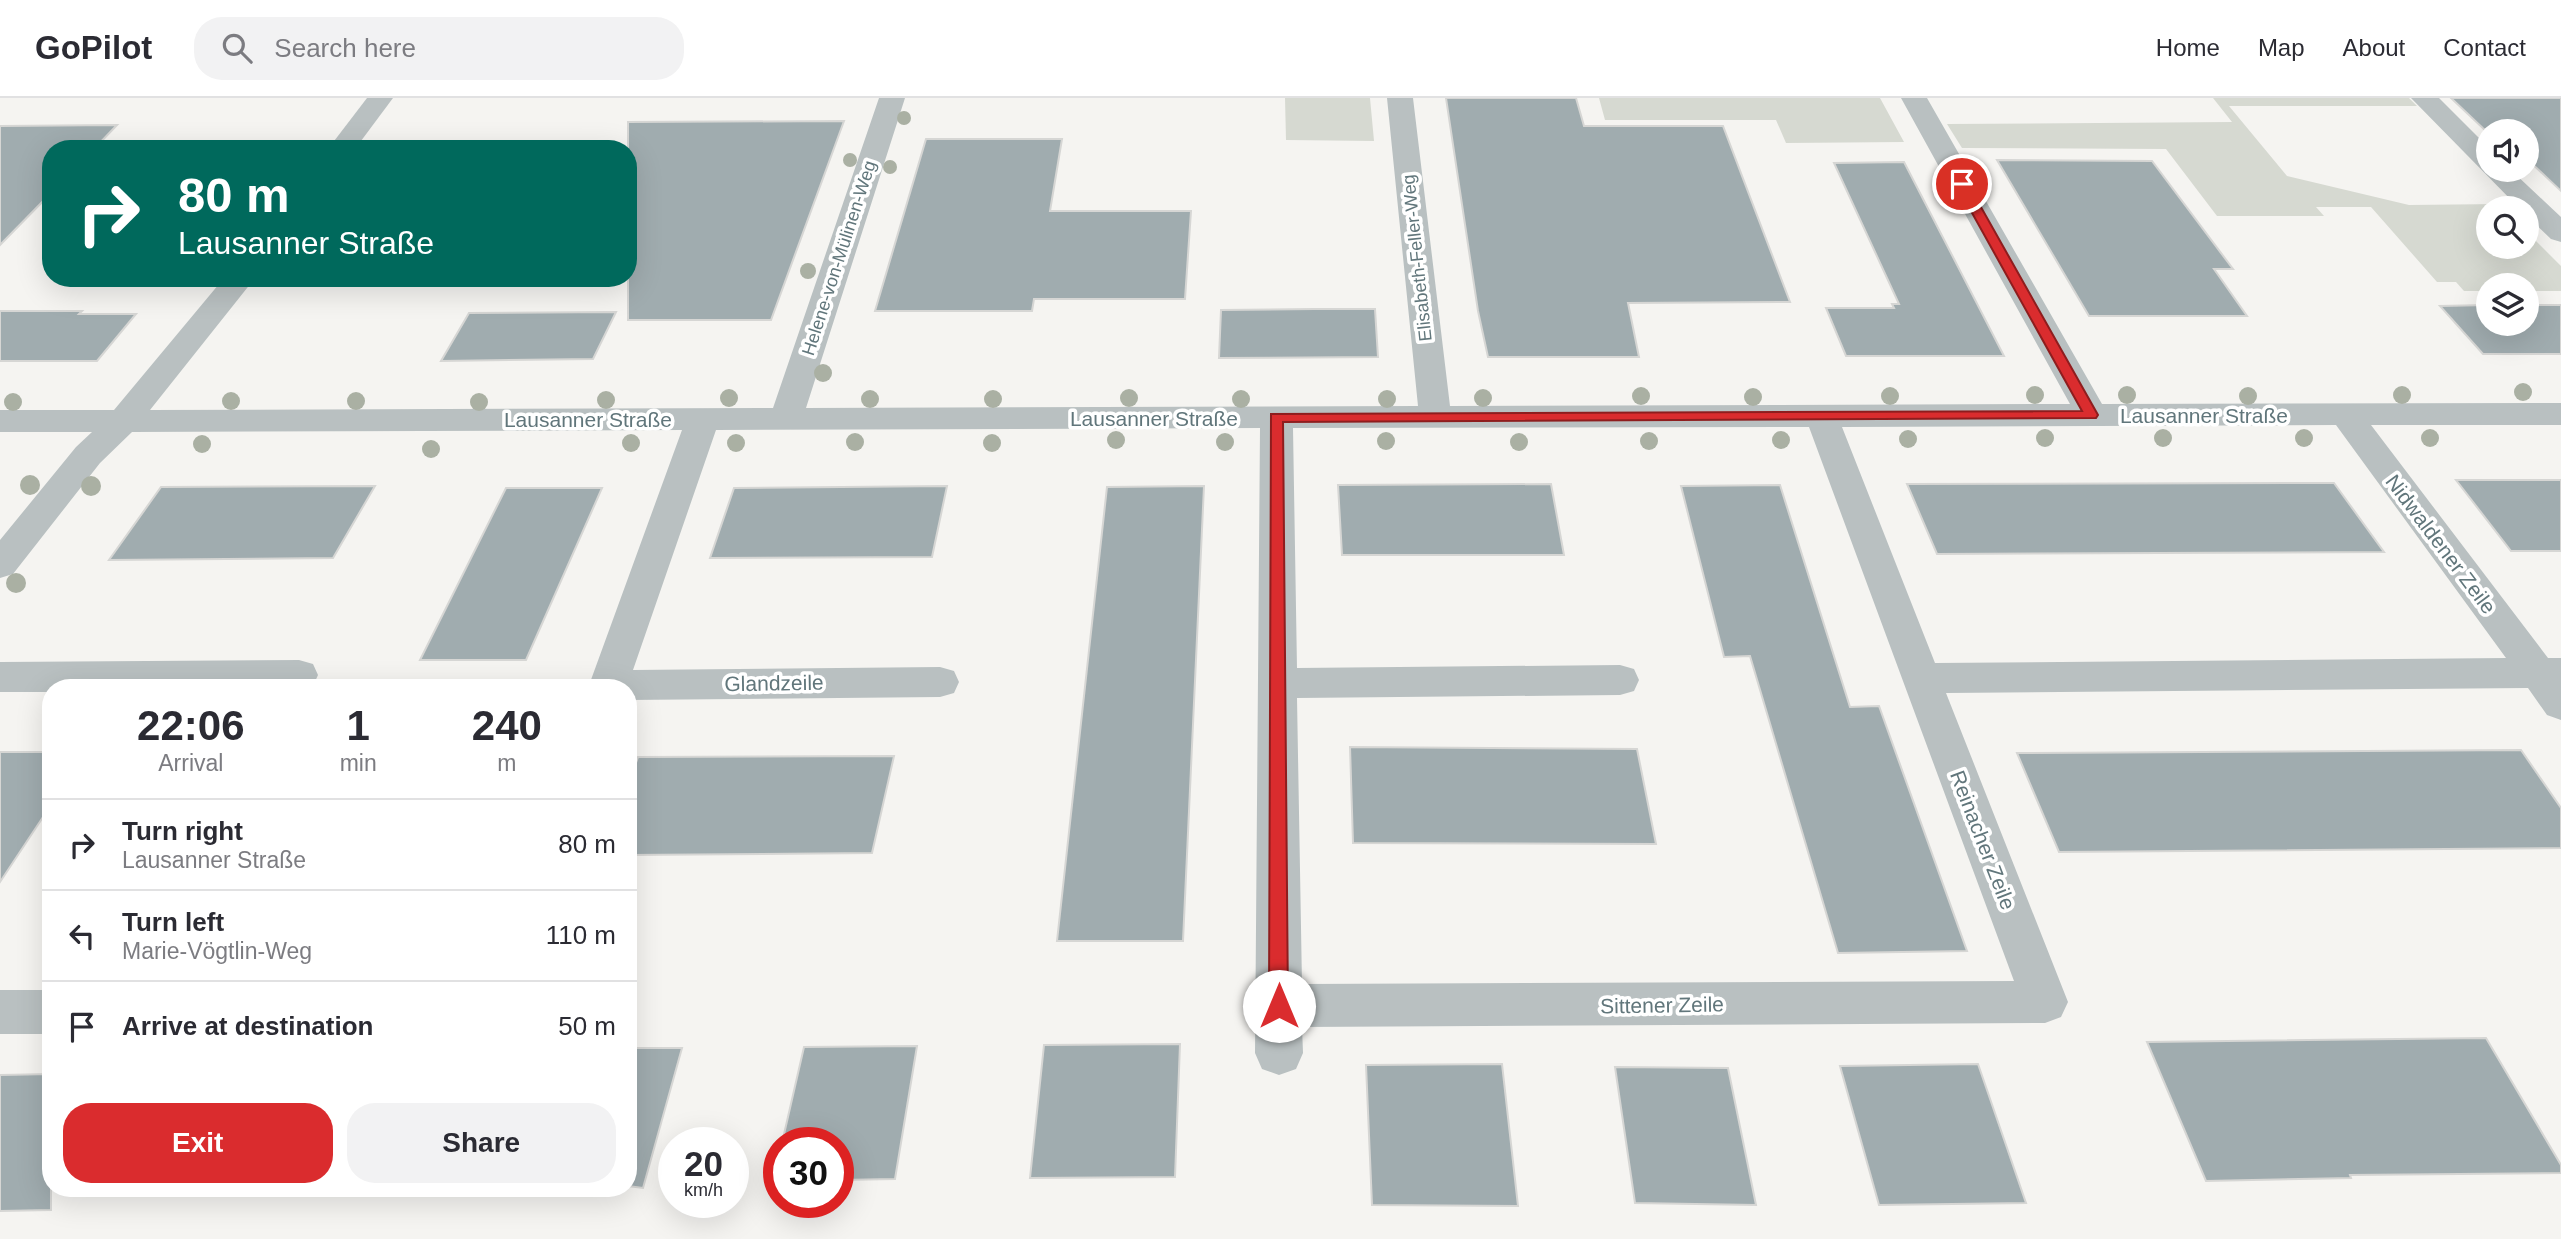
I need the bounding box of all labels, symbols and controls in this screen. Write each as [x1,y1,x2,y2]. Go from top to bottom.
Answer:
search box [194,17,684,80]
text: GoPilot [35,29,152,66]
icon: search [218,29,256,67]
text: Search here [274,33,416,63]
text: Home [2156,34,2220,61]
text: Map [2258,34,2305,61]
text: About [2343,34,2405,61]
text: Contact [2443,34,2526,61]
map controls [2476,119,2539,336]
button: sound [2476,119,2539,182]
pin [1932,154,1992,214]
street label: Helene-von-Mülinen-Weg [798,158,880,358]
icon: arrive [1943,165,1981,203]
icon: right [63,168,154,259]
text: 80 m [178,168,290,222]
street label: Elisabeth-Feller-Weg [1398,174,1436,342]
button: search [2476,196,2539,259]
text: Lausanner Straße [178,225,434,261]
button: layers [2476,273,2539,336]
street label: Lausanner Straße [2120,404,2288,427]
street label: Lausanner Straße [1070,407,1238,430]
street label: Lausanner Straße [504,408,672,431]
street label: Nidwaldener Zeile [2381,470,2501,618]
street label: Glandzeile [724,671,824,695]
text: 22:06 [137,702,245,749]
text: 1 [346,702,370,749]
text: 240 [472,702,542,749]
text: Arrival [158,750,223,776]
text: min [340,750,377,776]
text: m [497,750,516,776]
street label: Reinacher Zeile [1946,767,2020,913]
text: Turn right [122,816,243,846]
icon: right [63,826,101,864]
text: 80 m [558,829,616,859]
text: Lausanner Straße [122,847,306,873]
text: Turn left [122,907,224,937]
icon: left [63,917,101,955]
text: 110 m [546,920,616,950]
text: Marie-Vögtlin-Weg [122,938,312,964]
position arrow [1242,969,1316,1043]
street label: Sittener Zeile [1600,992,1724,1018]
icon: arrive [63,1008,101,1046]
text: Arrive at destination [122,1011,373,1041]
text: 50 m [558,1011,616,1041]
button: Exit [63,1103,333,1183]
button: Share [347,1103,616,1183]
speed limit sign: 30 [763,1127,854,1218]
text: 20 [684,1144,723,1183]
text: km/h [684,1180,723,1200]

